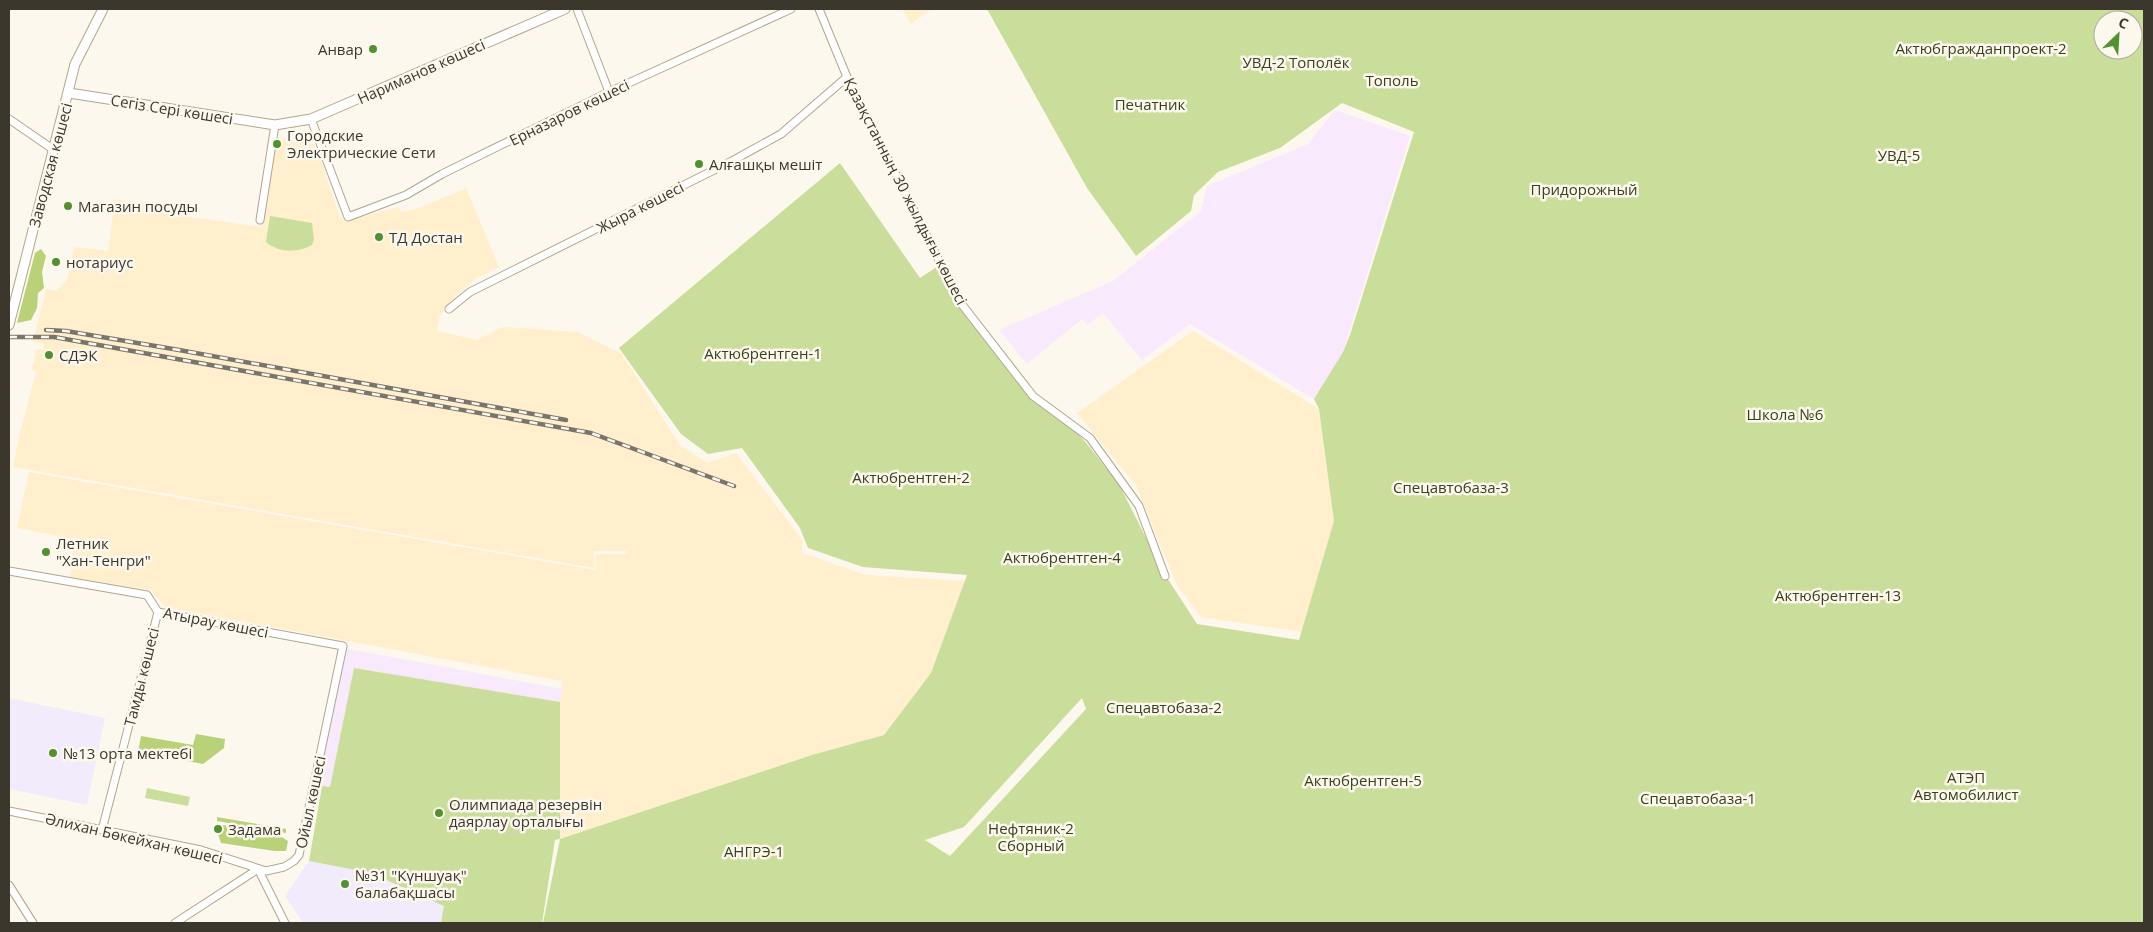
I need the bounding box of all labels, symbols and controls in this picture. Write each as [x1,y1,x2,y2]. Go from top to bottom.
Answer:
north arrow [2093,10,2143,60]
text: С [2116,12,2132,33]
street label: Нариманов көшесі [354,34,488,108]
park label: Актюбгражданпроект-2 [1895,38,2067,58]
place label: Анвар [318,39,363,59]
marker: Анвар [367,43,379,55]
park label: УВД-2 Тополёк [1243,52,1350,72]
park label: Тополь [1365,70,1419,90]
street label: Ерназаров көшесі [506,74,632,150]
street label: Қазақстанның 30 жылдығы көшесі [840,74,972,308]
street label: Сегіз Сері көшесі [109,89,235,129]
park label: Печатник [1115,94,1186,114]
street label: Заводская көшесі [24,100,76,230]
place label: Городские Электрические Сети [287,125,436,162]
marker: Городские Электрические Сети [271,138,283,150]
park label: УВД-5 [1878,145,1920,165]
place label: Алғашқы мешіт [709,154,822,174]
marker: Алғашқы мешіт [693,158,705,170]
street label: Жыра көшесі [593,177,687,237]
park label: Придорожный [1530,179,1638,199]
place label: Магазин посуды [78,196,198,216]
marker: Магазин посуды [62,200,74,212]
place label: ТД Достан [389,227,463,247]
marker: ТД Достан [373,231,385,243]
place label: нотариус [66,252,133,272]
marker: нотариус [50,256,62,268]
park label: Актюбрентген-1 [704,343,822,363]
place label: СДЭК [59,345,98,365]
marker: СДЭК [43,349,55,361]
park label: Школа №6 [1747,404,1823,424]
park label: Актюбрентген-2 [852,467,970,487]
park label: Спецавтобаза-3 [1393,477,1509,497]
place label: Летник "Хан-Тенгри" [56,533,151,570]
marker: Летник "Хан-Тенгри" [40,546,52,558]
park label: Актюбрентген-4 [1003,547,1121,567]
park label: Актюбрентген-13 [1775,585,1901,605]
street label: Атырау көшесі [162,602,270,642]
street label: Тамды көшесі [119,626,163,728]
park label: Спецавтобаза-2 [1106,697,1222,717]
place label: №13 орта мектебі [63,743,192,763]
marker: №13 орта мектебі [47,747,59,759]
street label: Ойыл көшесі [290,754,330,850]
park label: АТЭП Автомобилист [1913,767,2019,804]
park label: Актюбрентген-5 [1304,770,1422,790]
park label: Спецавтобаза-1 [1640,788,1756,808]
place label: Олимпиада резервін даярлау орталығы [449,794,602,831]
marker: Олимпиада резервін даярлау орталығы [433,807,445,819]
street label: Әлихан Бөкейхан көшесі [43,808,225,868]
park label: Нефтяник-2 Сборный [988,818,1074,855]
place label: Задама [228,819,281,839]
marker: Задама [212,823,224,835]
park label: АНГРЭ-1 [724,841,784,861]
place label: №31 "Күншуақ" балабақшасы [355,865,467,902]
marker: №31 "Күншуақ" балабақшасы [339,878,351,890]

